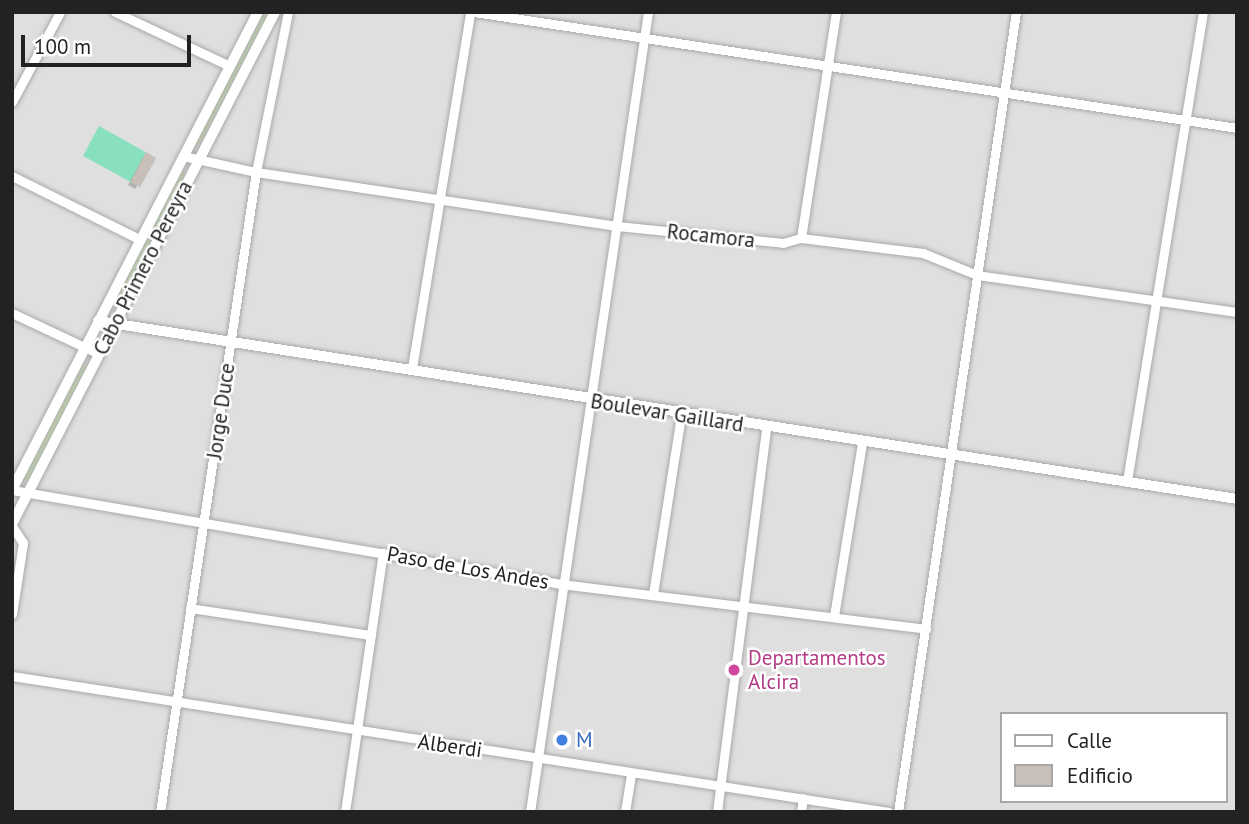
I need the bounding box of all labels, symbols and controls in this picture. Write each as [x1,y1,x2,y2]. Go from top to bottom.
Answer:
scale bar [24,21,194,65]
text: 100 m [34,33,91,60]
street label: Cabo Primero Pereyra [88,177,198,359]
street label: Rocamora [666,219,756,253]
street label: Jorge Duce [202,361,240,461]
street label: Boulevar Gaillard [589,388,745,438]
street label: Paso de Los Andes [385,541,551,595]
place label: Departamentos Alcira [748,645,886,695]
marker: Departamentos Alcira [726,662,742,678]
legend [1000,712,1228,803]
place label: M [576,727,593,753]
text: Calle [1067,727,1112,754]
street label: Alberdi [416,729,484,763]
marker: M [554,732,570,748]
text: Edificio [1067,762,1133,789]

